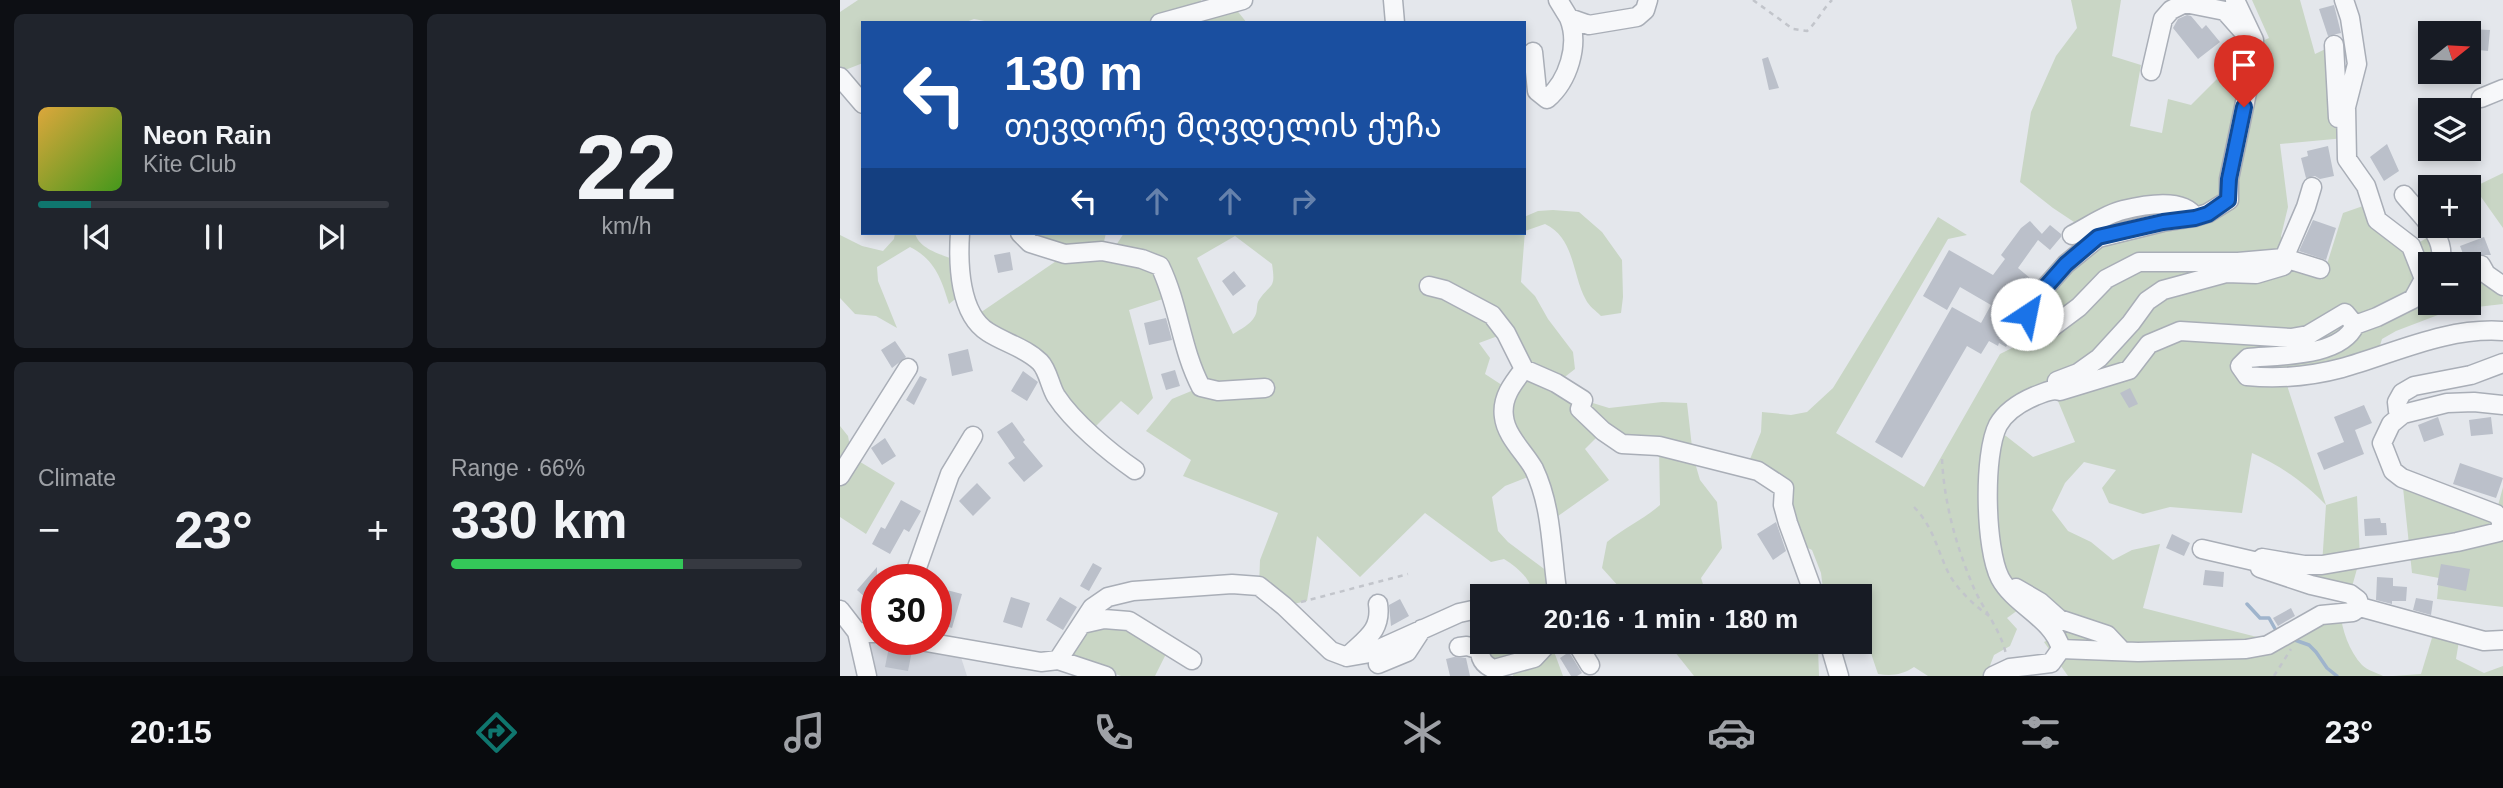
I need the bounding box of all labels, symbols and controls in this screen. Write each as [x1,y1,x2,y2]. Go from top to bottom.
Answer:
north arrow [2418,21,2482,84]
map controls [2418,21,2481,315]
pin [2214,35,2274,107]
text: 130 m [1004,46,1143,100]
icon: arrive [2225,46,2263,84]
icon: left [889,49,980,140]
button: layers [2418,98,2481,161]
text: თევდორე მღვდელის ქუჩა [1004,108,1442,144]
text: 22 [576,117,677,218]
text: Neon Rain [143,120,272,150]
text: Kite Club [143,151,236,177]
button: + [2418,175,2481,238]
icon: left [1065,182,1103,220]
icon: ahead [1138,182,1176,220]
icon: ahead [1211,182,1249,220]
icon: right [1284,182,1322,220]
text: km/h [602,213,651,239]
icon: previous [78,218,116,256]
icon: pause [195,218,233,256]
icon: next [312,218,350,256]
button: − [2418,252,2481,315]
position arrow [1990,277,2064,351]
text: Range · 66% [451,455,585,481]
text: Climate [38,465,116,491]
text: 330 km [451,491,627,549]
text: 23° [174,501,253,559]
text: − [38,509,60,551]
text: + [367,509,389,551]
speed limit sign: 30 [861,564,952,655]
text: 20:16 · 1 min · 180 m [1544,604,1798,634]
icon: directions [472,708,521,757]
icon: music [780,708,829,757]
icon: phone [1089,708,1138,757]
icon: climate [1398,708,1447,757]
icon: car [1707,708,1756,757]
icon: filters [2016,708,2065,757]
text: 20:15 [130,714,212,750]
text: 23° [2325,714,2373,750]

